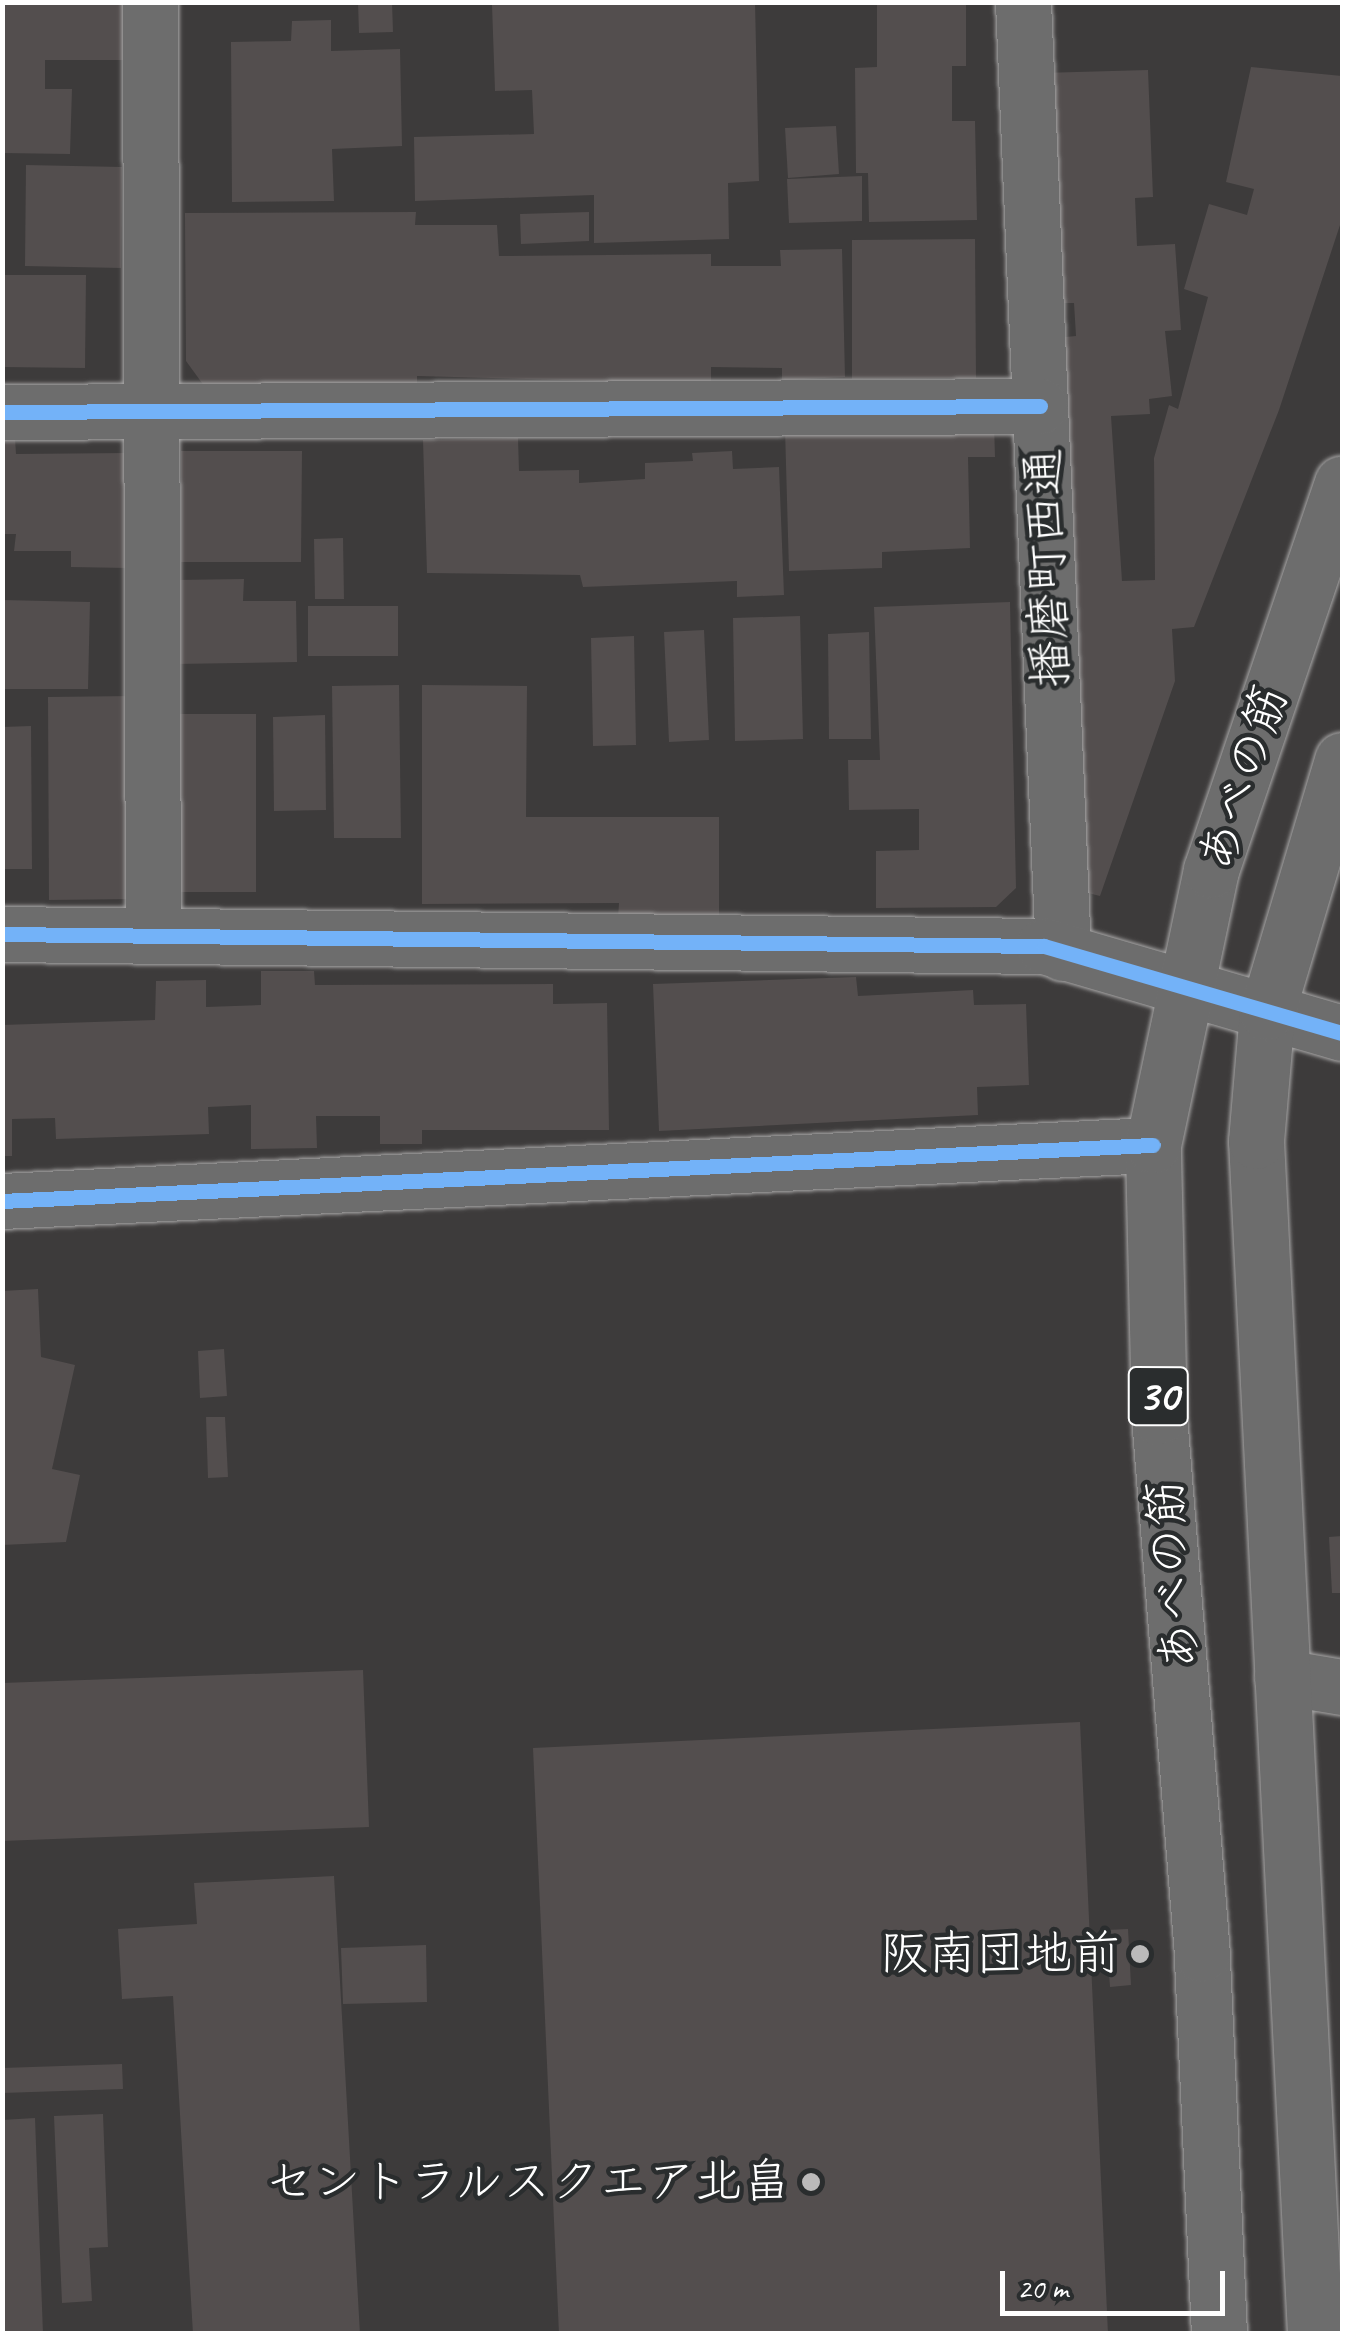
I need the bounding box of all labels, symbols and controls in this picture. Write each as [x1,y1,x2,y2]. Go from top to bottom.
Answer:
street label: 播磨町西通 [1014,447,1080,689]
street label: あべの筋 [1186,678,1300,878]
road number: 30 [1126,1356,1190,1436]
street label: あべの筋 [1135,1477,1209,1673]
place label: 阪南団地前 [880,1925,1120,1983]
marker: 阪南団地前 [1129,1943,1151,1965]
place label: セントラルスクエア北畠 [263,2153,791,2211]
marker: セントラルスクエア北畠 [800,2171,822,2193]
scale bar [1005,2251,1230,2313]
text: 20 m [1017,2269,1068,2307]

